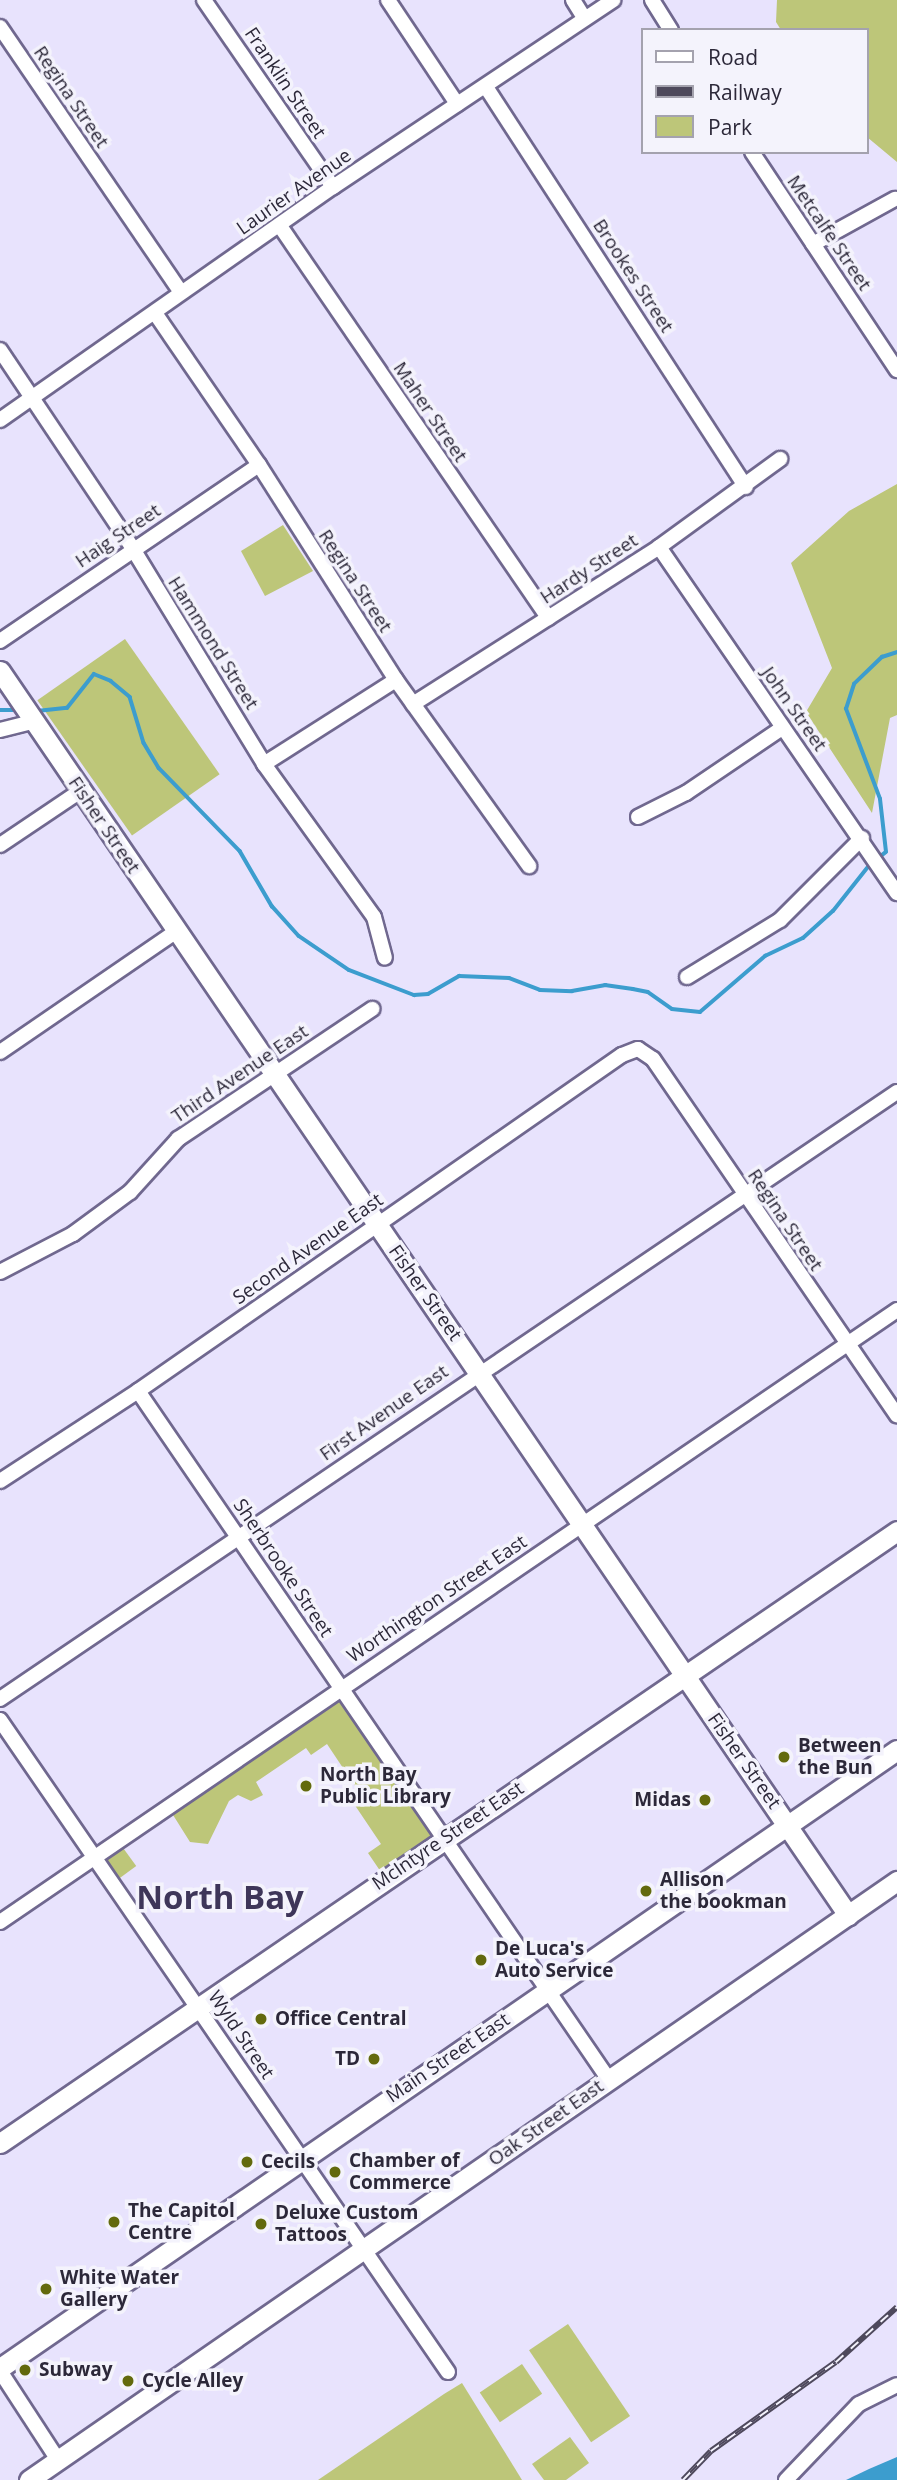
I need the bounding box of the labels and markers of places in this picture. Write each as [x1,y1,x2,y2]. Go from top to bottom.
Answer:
place label: Between the Bun [798,1735,881,1779]
marker: Between the Bun [776,1749,792,1765]
place label: North Bay Public Library [320,1764,451,1808]
marker: North Bay Public Library [298,1778,314,1794]
place label: Midas [634,1789,691,1811]
marker: Midas [697,1792,713,1808]
place label: Allison the bookman [660,1869,787,1913]
marker: Allison the bookman [638,1883,654,1899]
place label: De Luca's Auto Service [495,1938,613,1982]
marker: De Luca's Auto Service [473,1952,489,1968]
place label: Office Central [275,2008,407,2030]
marker: Office Central [253,2011,269,2027]
place label: TD [335,2048,360,2070]
marker: TD [366,2051,382,2067]
place label: Chamber of Commerce [349,2150,460,2194]
place label: Cecils [261,2151,315,2173]
marker: Cecils [239,2154,255,2170]
marker: Chamber of Commerce [327,2164,343,2180]
place label: The Capitol Centre [128,2200,235,2244]
place label: Deluxe Custom Tattoos [275,2202,418,2246]
marker: The Capitol Centre [106,2214,122,2230]
marker: Deluxe Custom Tattoos [253,2216,269,2232]
place label: White Water Gallery [60,2267,179,2311]
marker: White Water Gallery [38,2281,54,2297]
place label: Subway [39,2359,113,2381]
marker: Subway [17,2362,33,2378]
place label: Cycle Alley [142,2370,243,2392]
marker: Cycle Alley [120,2373,136,2389]

